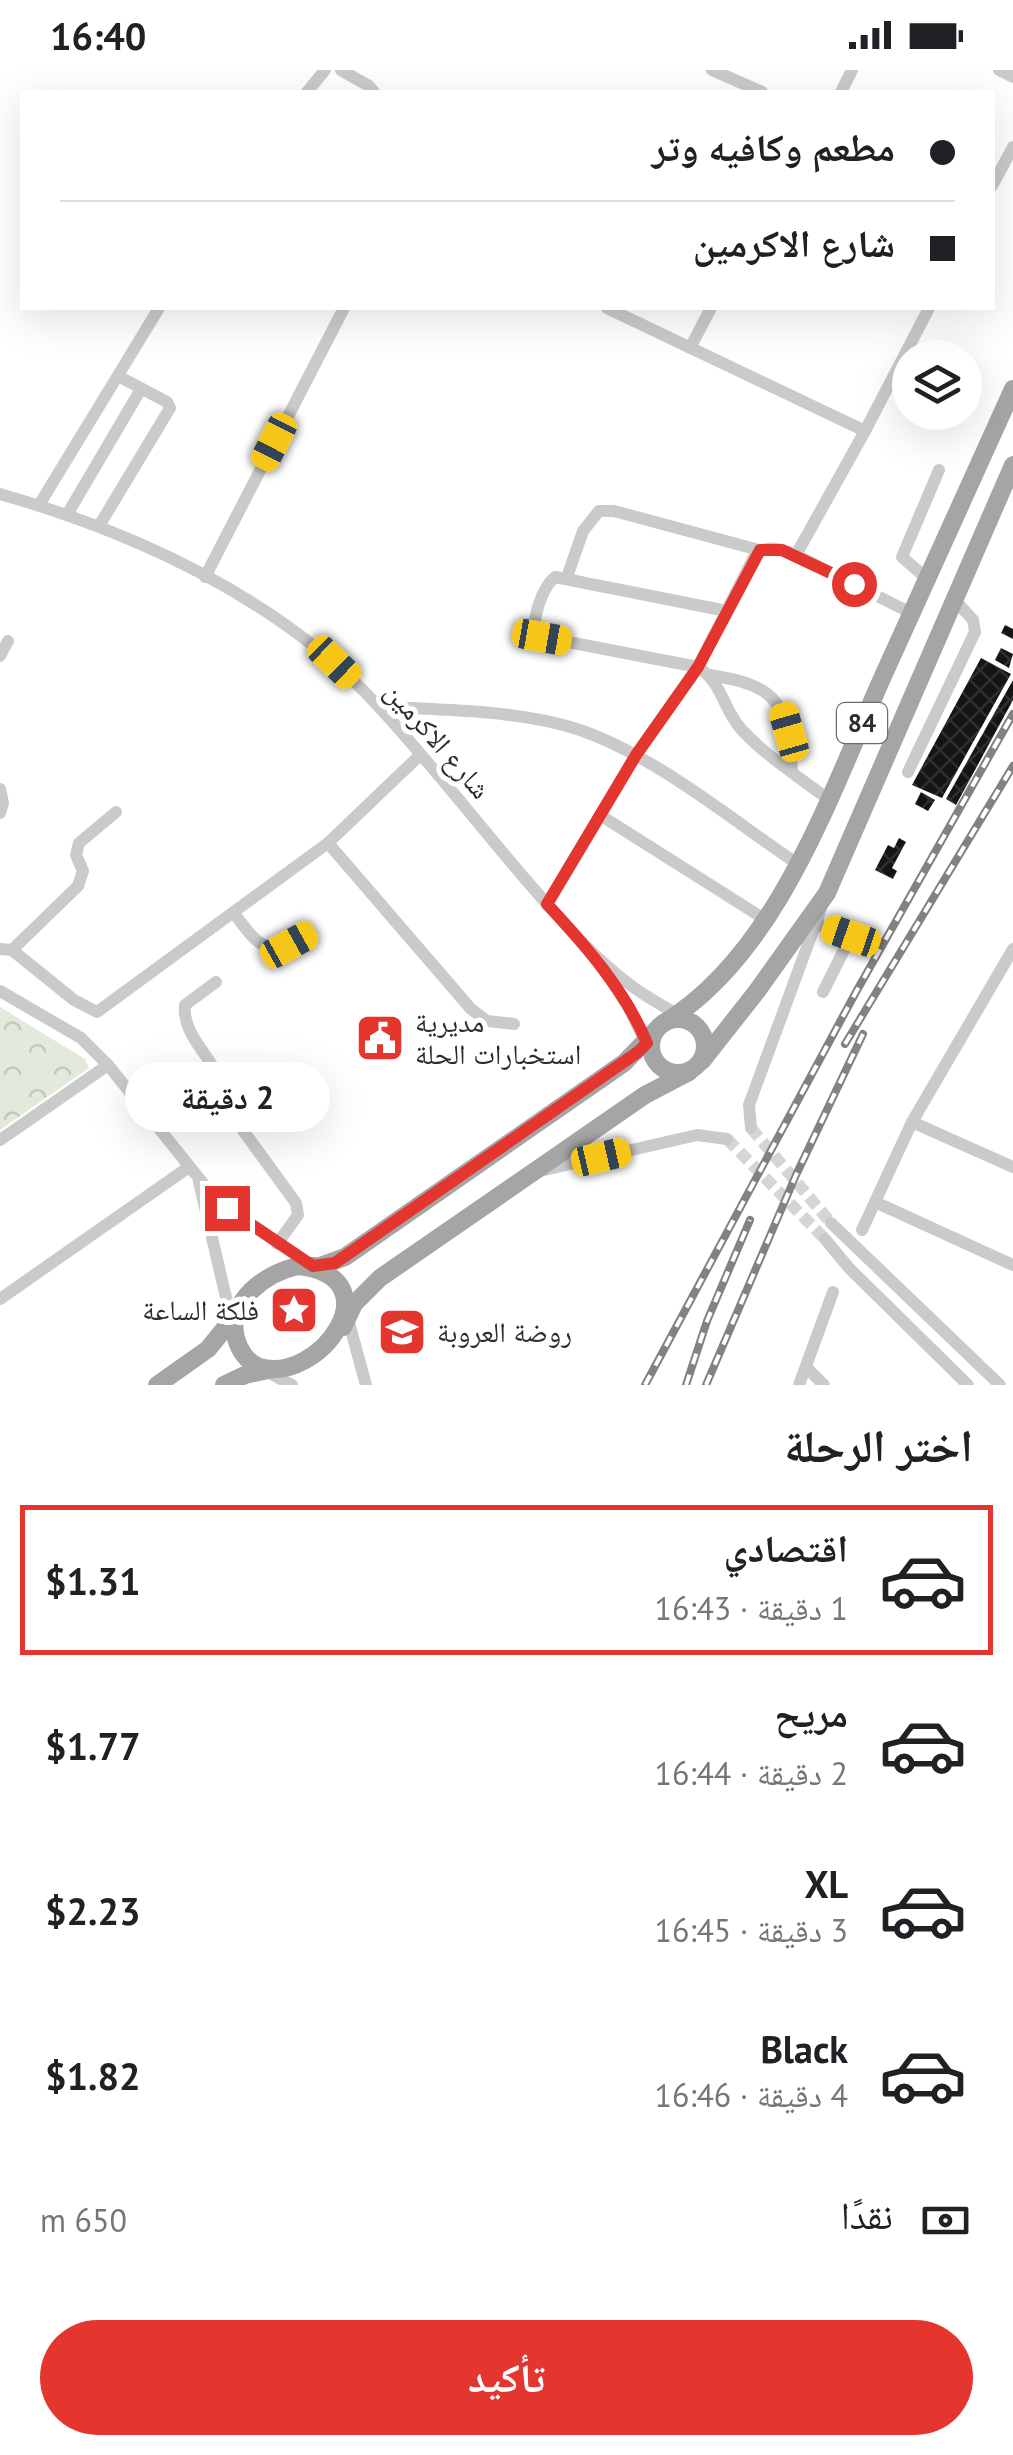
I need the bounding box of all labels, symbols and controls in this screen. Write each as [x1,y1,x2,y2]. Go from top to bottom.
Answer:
text: 16:40 [50,11,146,60]
text: مطعم وكافيه وتر [652,122,895,171]
text: شارع الاكرمين [693,218,895,267]
map controls [892,340,982,430]
button: layers [892,340,982,430]
car [247,408,301,476]
route start [832,562,877,607]
car [510,617,574,657]
car [302,630,366,694]
street label: شارع الاكرمين [377,673,500,806]
car [766,699,812,765]
road number: 84 [837,703,887,743]
car [818,912,884,960]
car [255,917,323,973]
place label: مديرية استخبارات الحلة [415,1003,581,1072]
public building icon: مديرية استخبارات الحلة [354,1012,406,1064]
callout: 2 دقيقة [124,1063,330,1133]
text: 2 دقيقة [181,1076,274,1118]
car [568,1136,634,1178]
route end [205,1186,250,1231]
place icon: فلكة الساعة [268,1284,320,1336]
place label: فلكة الساعة [142,1291,259,1328]
school or university icon: روضة العروبة [376,1306,428,1358]
place label: روضة العروبة [437,1313,572,1350]
text: اختر الرحلة [784,1416,973,1474]
text: اقتصادي [724,1523,848,1572]
icon: car [878,1535,968,1625]
text: $1.31 [45,1556,141,1605]
text: 1 دقيقة · 16:43 [655,1587,848,1629]
text: مريح [774,1688,848,1737]
icon: car [878,1700,968,1790]
text: $1.77 [45,1721,141,1770]
text: 2 دقيقة · 16:44 [655,1752,848,1794]
text: XL [804,1859,848,1908]
icon: car [878,1865,968,1955]
text: $2.23 [45,1886,141,1935]
text: 3 دقيقة · 16:45 [655,1909,848,1951]
text: Black [760,2024,848,2073]
icon: car [878,2030,968,2120]
text: $1.82 [45,2051,141,2100]
text: 4 دقيقة · 16:46 [655,2074,848,2116]
text: نقدًا [841,2190,893,2239]
icon: cash [918,2193,973,2248]
text: 650 m [40,2199,127,2241]
button: تأكيد [40,2320,973,2435]

